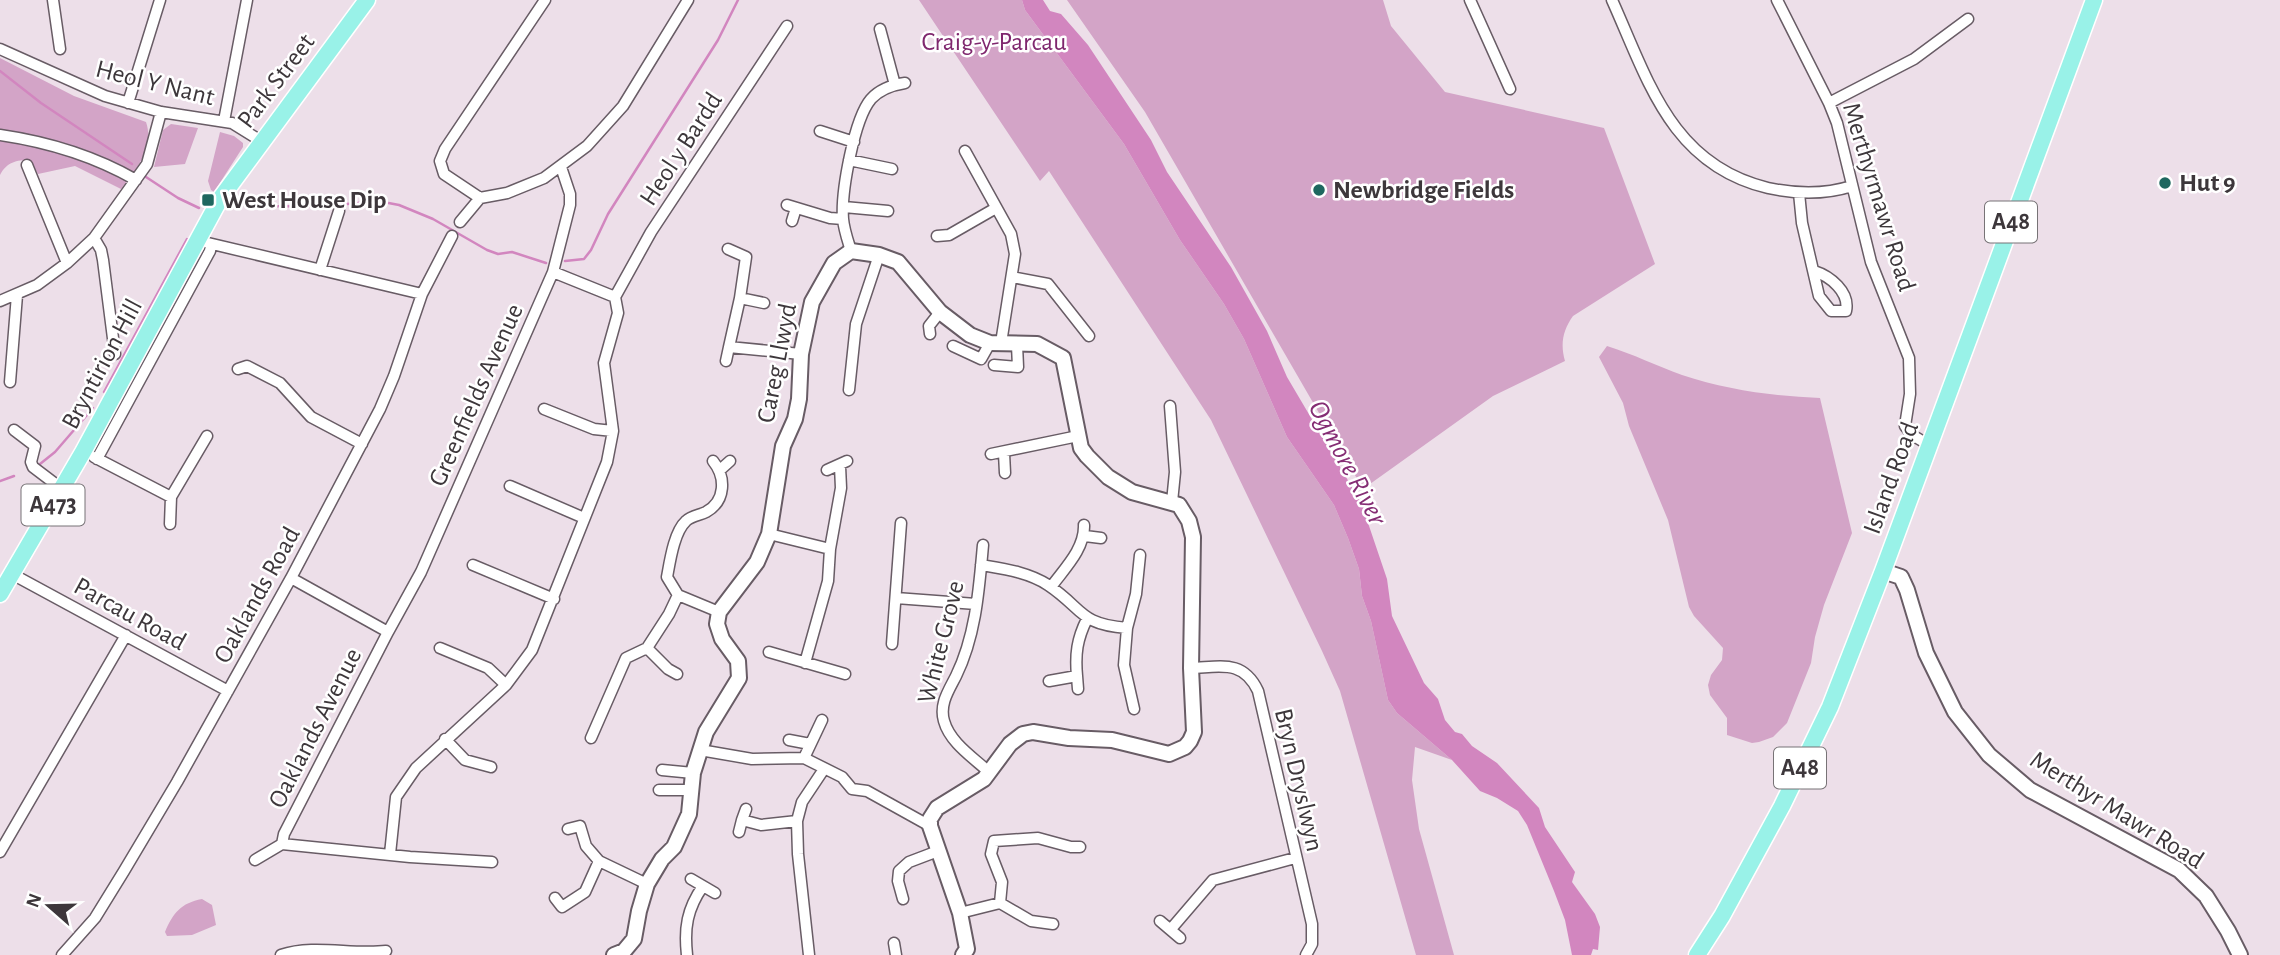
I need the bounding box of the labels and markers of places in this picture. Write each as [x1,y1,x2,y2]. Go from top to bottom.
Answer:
place label: Hut 9 [2179,170,2236,196]
marker: Hut 9 [2157,175,2173,191]
place label: Newbridge Fields [1333,177,1514,203]
marker: Newbridge Fields [1311,182,1327,198]
place label: West House Dip [222,187,387,213]
marker: West House Dip [200,192,216,208]

